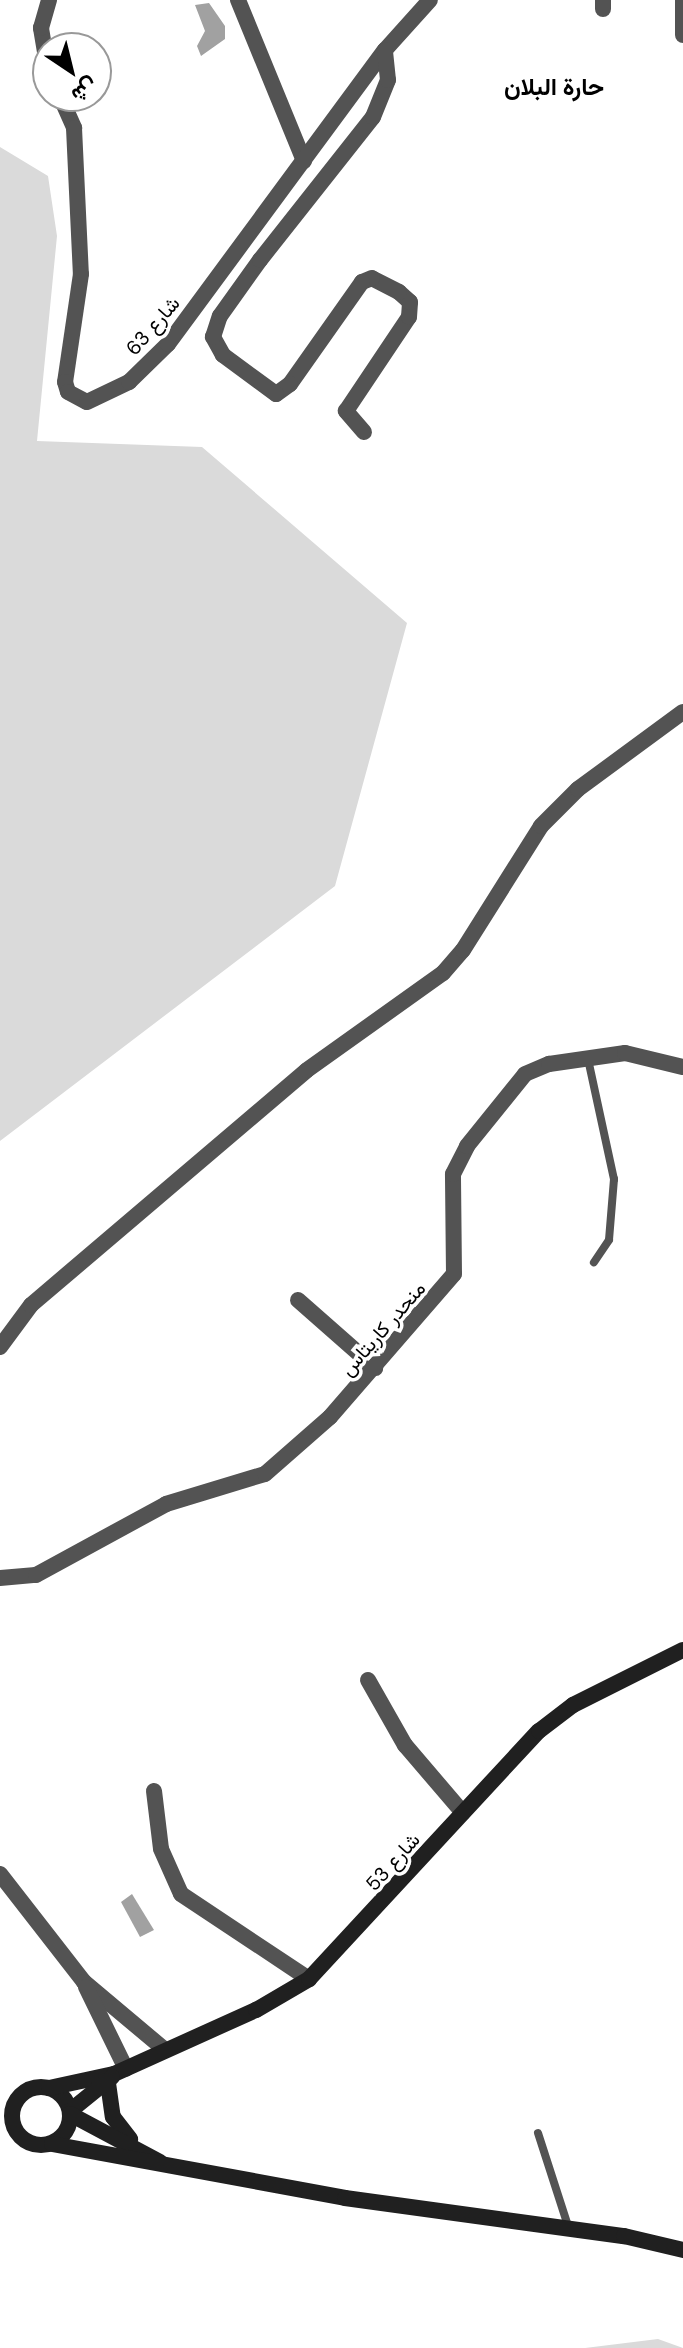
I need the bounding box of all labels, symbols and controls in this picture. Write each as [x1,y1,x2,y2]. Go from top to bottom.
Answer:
north arrow [32,32,112,112]
text: ش [66,71,104,110]
district label: حارة البلان [504,73,604,101]
street label: شارع 63 [121,292,185,360]
street label: منحدر كاريتاس [335,1277,431,1381]
street label: شارع 53 [361,1828,425,1896]

